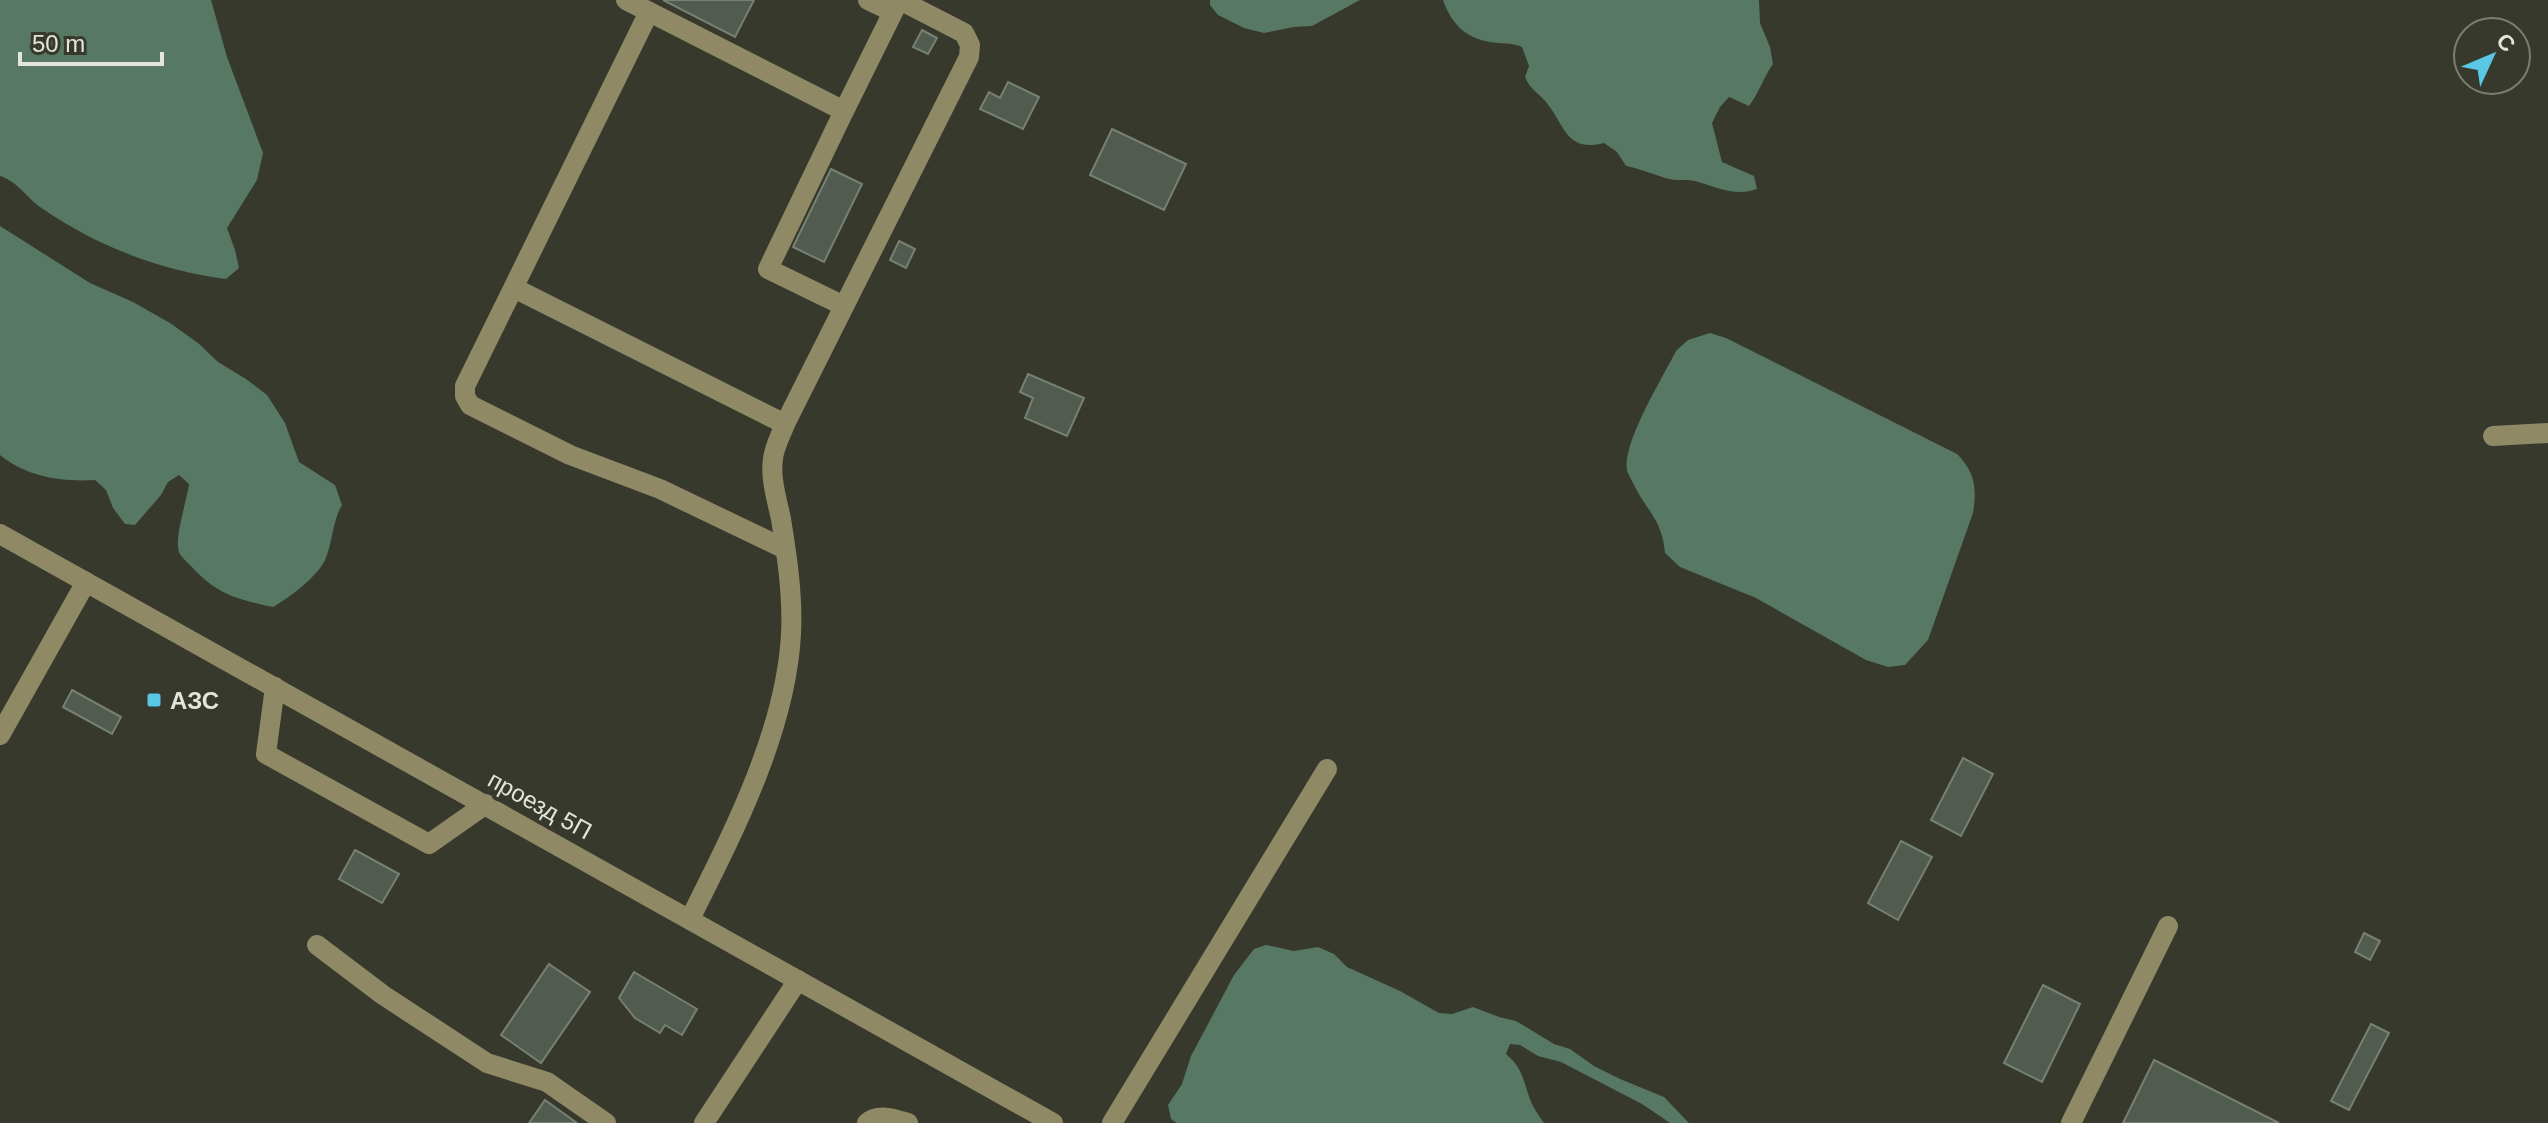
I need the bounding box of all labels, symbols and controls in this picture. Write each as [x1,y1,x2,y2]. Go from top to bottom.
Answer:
scale bar [20,16,162,66]
north arrow [2452,16,2532,96]
text: С [2492,28,2521,57]
text: 50 m [32,30,85,57]
place label: АЗС [170,687,219,714]
marker: АЗС [145,691,163,709]
street label: проезд 5П [483,765,597,845]

